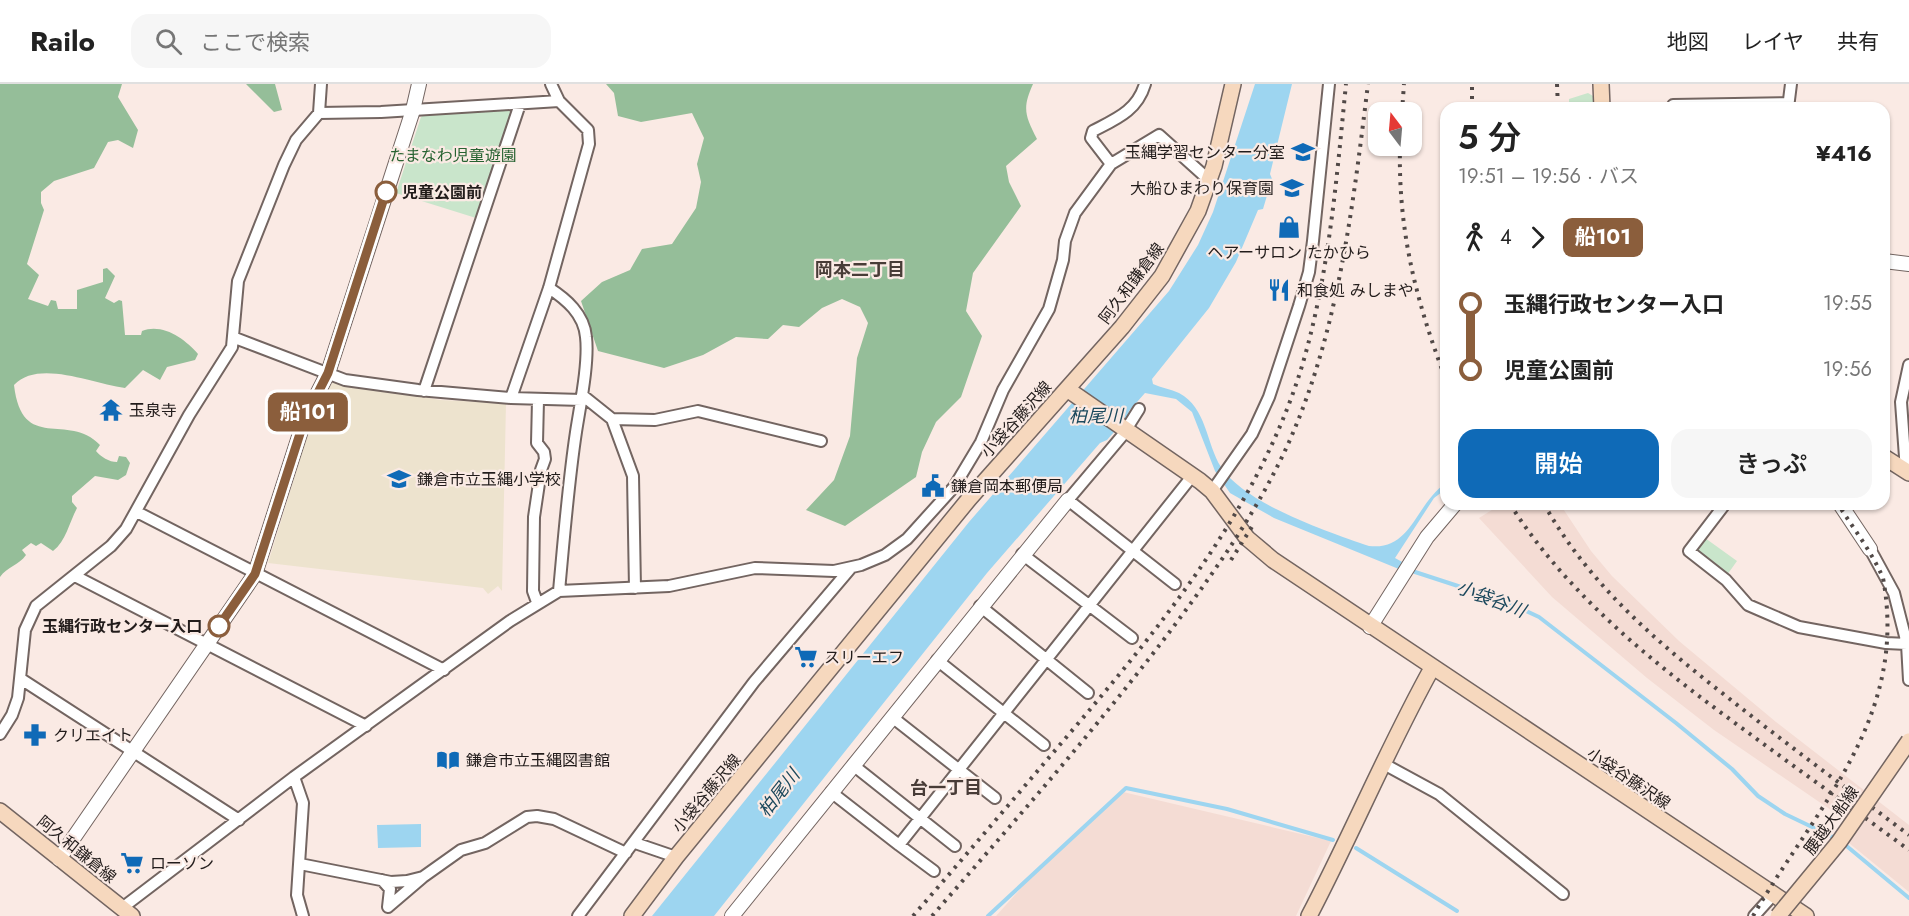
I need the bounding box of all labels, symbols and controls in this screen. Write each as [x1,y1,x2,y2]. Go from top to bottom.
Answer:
search box [131,14,551,68]
text: Railo [30,21,95,62]
icon: search [152,25,185,58]
text: ここで検索 [200,26,310,58]
text: 地図 [1667,27,1709,57]
text: レイヤ [1742,27,1804,57]
text: 共有 [1837,27,1879,57]
north arrow [1368,102,1422,156]
map controls [1368,102,1422,156]
text: 5 分 [1458,114,1521,161]
text: ¥416 [1816,137,1872,169]
school or university icon: 玉縄学習センター分室 [1290,139,1316,165]
place label: 玉縄学習センター分室 [1125,141,1285,164]
park label: たまなわ児童遊園 [389,144,517,167]
text: 19:51 – 19:56 · バス [1458,162,1639,191]
school or university icon: 大船ひまわり保育園 [1279,175,1305,201]
place label: 大船ひまわり保育園 [1130,177,1274,200]
marker: 児童公園前 [375,181,397,203]
place label: 児童公園前 [402,181,482,204]
shop icon: ヘアーサロン たかひら [1276,214,1302,240]
icon: walk [1458,221,1491,254]
icon: forward [1521,221,1554,254]
text: 船101 [1575,222,1631,252]
text: 4 [1500,223,1512,252]
street label: 阿久和鎌倉線 [1093,238,1169,329]
place label: ヘアーサロン たかひら [1207,241,1371,264]
district label: 岡本二丁目 [815,257,905,283]
restaurant icon: 和食処 みしまや [1266,277,1292,303]
place label: 和食処 みしまや [1297,279,1414,302]
text: 玉縄行政センター入口 [1504,288,1724,320]
text: 19:55 [1823,289,1872,318]
text: 児童公園前 [1504,354,1614,386]
text: 19:56 [1823,355,1872,384]
street label: 小袋谷藤沢線 [976,376,1057,463]
line badge: 船101 [266,392,350,432]
temple icon: 玉泉寺 [98,397,124,423]
text: 船101 [280,397,336,427]
place label: 玉泉寺 [129,399,177,422]
water label: 柏尾川 [1069,403,1125,429]
button: 開始 [1458,429,1659,498]
button: きっぷ [1671,429,1872,498]
school or university icon: 鎌倉市立玉縄小学校 [386,466,412,492]
place label: 鎌倉市立玉縄小学校 [417,468,561,491]
public building icon: 鎌倉岡本郵便局 [920,473,946,499]
place label: 鎌倉岡本郵便局 [951,475,1063,498]
water label: 小袋谷川 [1453,574,1531,625]
place label: 玉縄行政センター入口 [42,615,202,638]
marker: 玉縄行政センター入口 [208,615,230,637]
supermarket icon: スリーエフ [793,644,819,670]
place label: スリーエフ [824,646,904,669]
pharmacy icon: クリエイト [22,722,48,748]
place label: クリエイト [53,724,133,747]
street label: 小袋谷藤沢線 [1582,742,1675,815]
library icon: 鎌倉市立玉縄図書館 [435,747,461,773]
place label: 鎌倉市立玉縄図書館 [466,749,610,772]
street label: 小袋谷藤沢線 [667,749,746,837]
water label: 柏尾川 [752,762,807,822]
district label: 台一丁目 [910,775,982,801]
street label: 腰越大船線 [1799,781,1864,859]
street label: 阿久和鎌倉線 [32,810,121,889]
supermarket icon: ローソン [119,850,145,876]
place label: ローソン [150,852,214,875]

